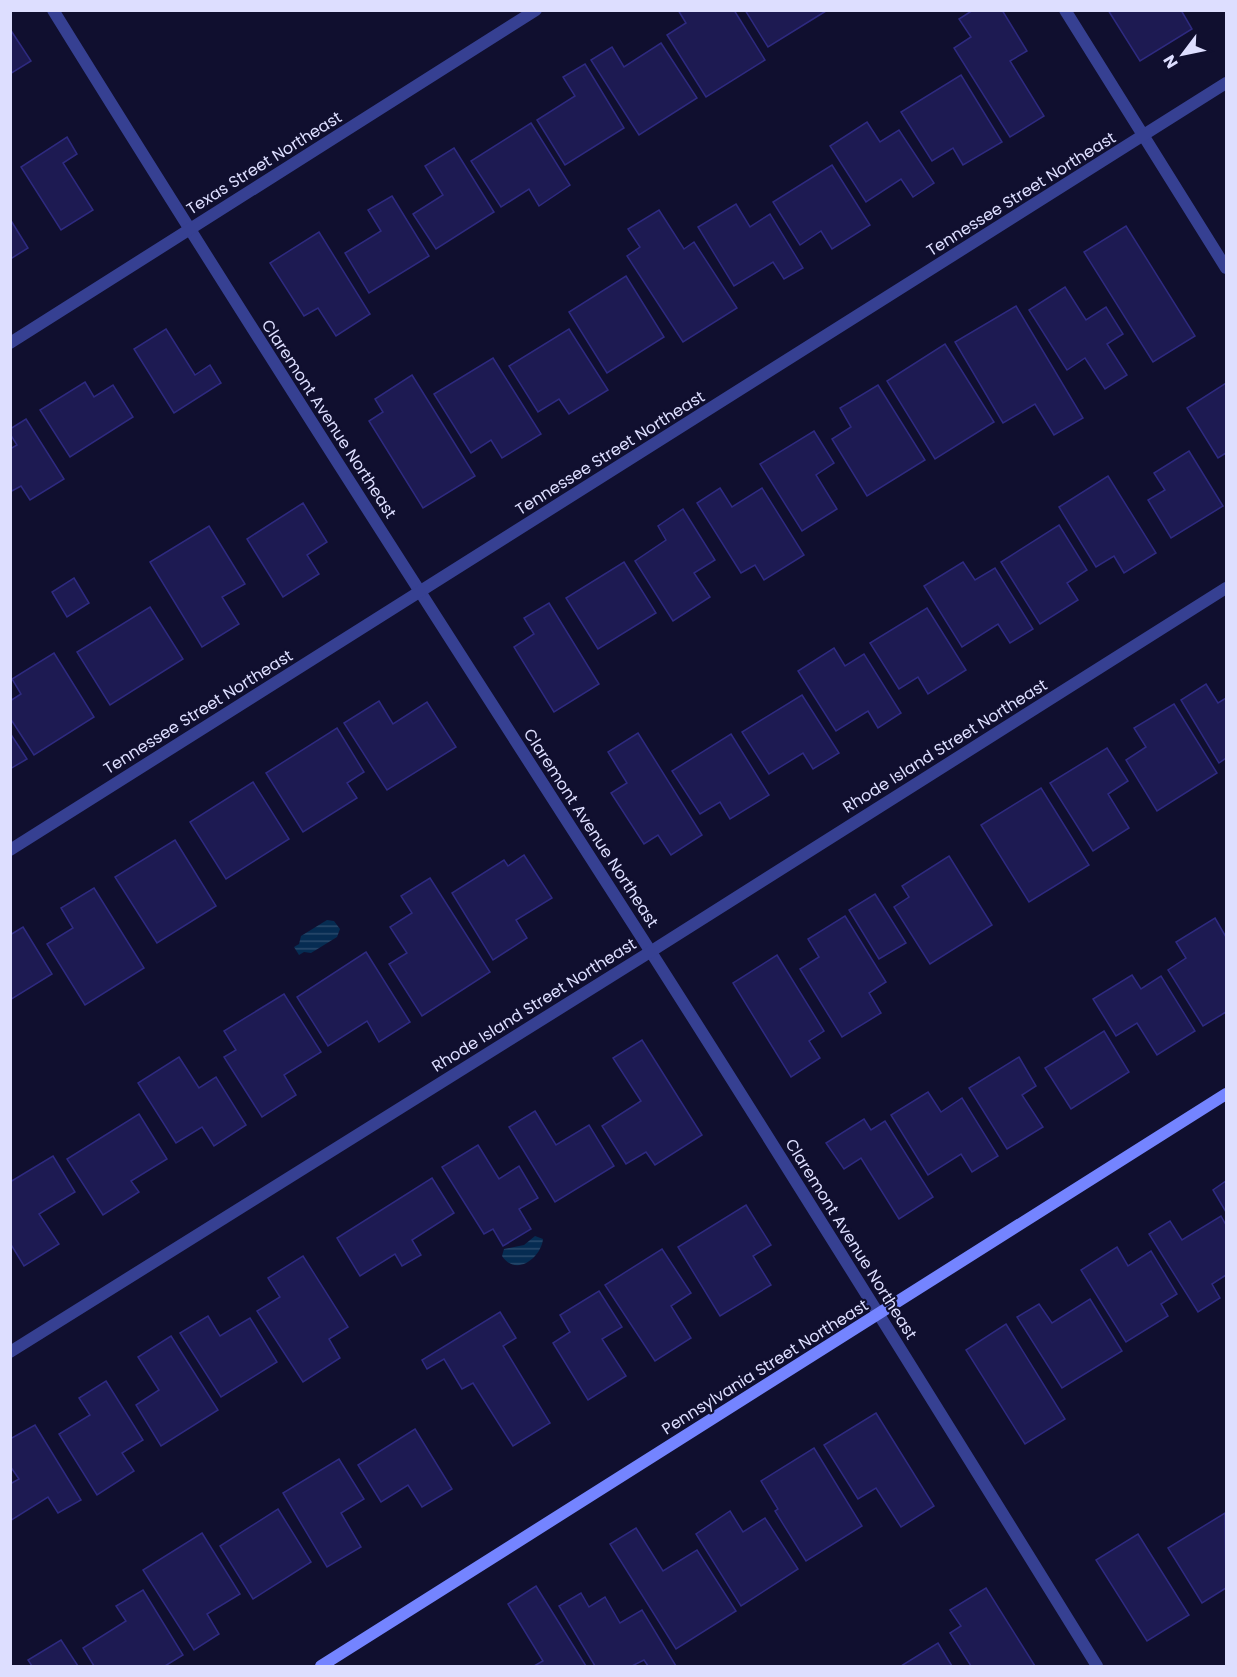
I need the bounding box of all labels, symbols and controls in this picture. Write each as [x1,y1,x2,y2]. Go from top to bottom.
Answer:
north arrow [1153,24,1213,84]
text: N [1158,50,1184,73]
street label: Texas Street Northeast [182,106,346,220]
street label: Tennessee Street Northeast [922,126,1120,262]
street label: Claremont Avenue Northeast [256,315,402,523]
street label: Tennessee Street Northeast [511,385,709,521]
street label: Tennessee Street Northeast [99,644,297,780]
street label: Rhode Island Street Northeast [838,673,1052,819]
street label: Claremont Avenue Northeast [518,724,664,932]
street label: Rhode Island Street Northeast [427,932,641,1078]
street label: Claremont Avenue Northeast [780,1134,923,1344]
street label: Pennsylvania Street Northeast [657,1294,873,1440]

